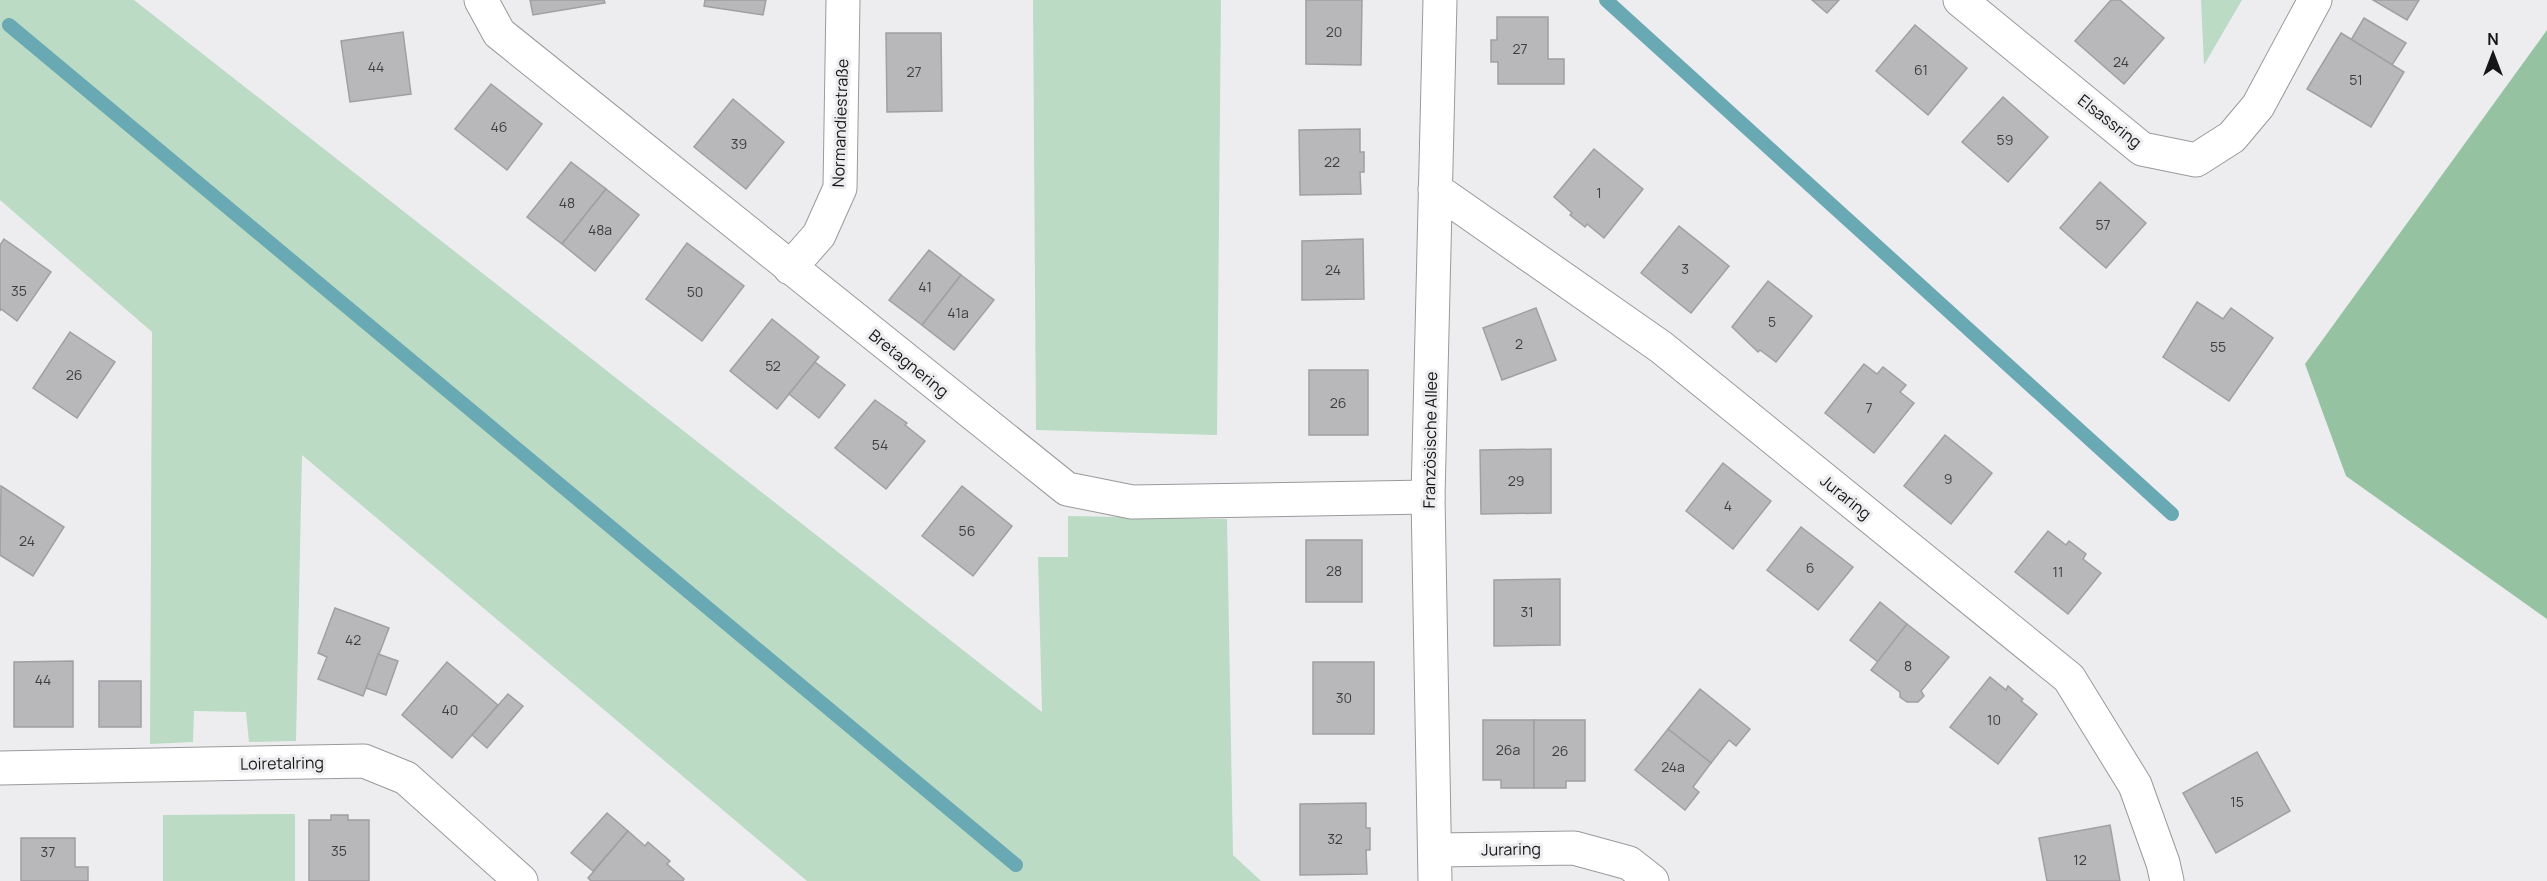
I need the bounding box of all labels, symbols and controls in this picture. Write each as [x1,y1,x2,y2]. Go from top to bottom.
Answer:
house number: 20 [1326,22,1342,41]
north arrow [2463,24,2523,84]
text: N [2487,28,2499,50]
house number: 27 [1512,39,1528,58]
house number: 24 [2113,52,2129,71]
house number: 44 [368,57,384,76]
street label: Normandiestraße [827,58,853,188]
house number: 61 [1914,60,1928,79]
house number: 27 [906,62,922,81]
house number: 51 [2349,70,2363,89]
street label: Elsassring [2074,89,2146,153]
house number: 46 [491,117,507,136]
house number: 59 [1997,130,2013,149]
house number: 39 [731,134,747,153]
house number: 22 [1324,152,1340,171]
house number: 1 [1596,183,1602,202]
house number: 48 [559,193,575,212]
house number: 57 [2095,215,2111,234]
house number: 48a [588,220,612,239]
house number: 3 [1681,259,1689,278]
house number: 24 [1325,260,1341,279]
house number: 41 [918,277,932,296]
house number: 35 [11,281,27,300]
house number: 50 [687,282,703,301]
house number: 41a [947,303,969,322]
house number: 5 [1768,312,1776,331]
street label: Bretagnering [864,324,954,402]
house number: 2 [1515,334,1523,353]
house number: 55 [2210,337,2226,356]
house number: 52 [765,356,781,375]
house number: 26 [66,365,82,384]
street label: Französische Allee [1418,371,1442,509]
house number: 26 [1330,393,1346,412]
house number: 7 [1865,398,1873,417]
house number: 54 [872,435,888,454]
house number: 9 [1944,469,1952,488]
street label: Juraring [1816,470,1876,524]
house number: 29 [1508,471,1524,490]
house number: 4 [1724,496,1732,515]
house number: 56 [959,521,975,540]
house number: 24 [19,531,35,550]
house number: 6 [1806,558,1814,577]
house number: 28 [1326,561,1342,580]
house number: 11 [2053,562,2063,581]
house number: 31 [1520,602,1534,621]
house number: 42 [345,630,361,649]
house number: 8 [1904,656,1912,675]
house number: 44 [35,670,51,689]
house number: 30 [1336,688,1352,707]
house number: 40 [442,700,458,719]
house number: 10 [1987,710,2001,729]
house number: 26a [1496,740,1520,759]
house number: 26 [1552,741,1568,760]
street label: Loiretalring [240,751,324,775]
house number: 24a [1661,757,1685,776]
house number: 15 [2230,792,2244,811]
house number: 32 [1327,829,1343,848]
street label: Juraring [1481,837,1541,861]
house number: 35 [331,841,347,860]
house number: 37 [41,842,55,861]
house number: 12 [2073,850,2087,869]

